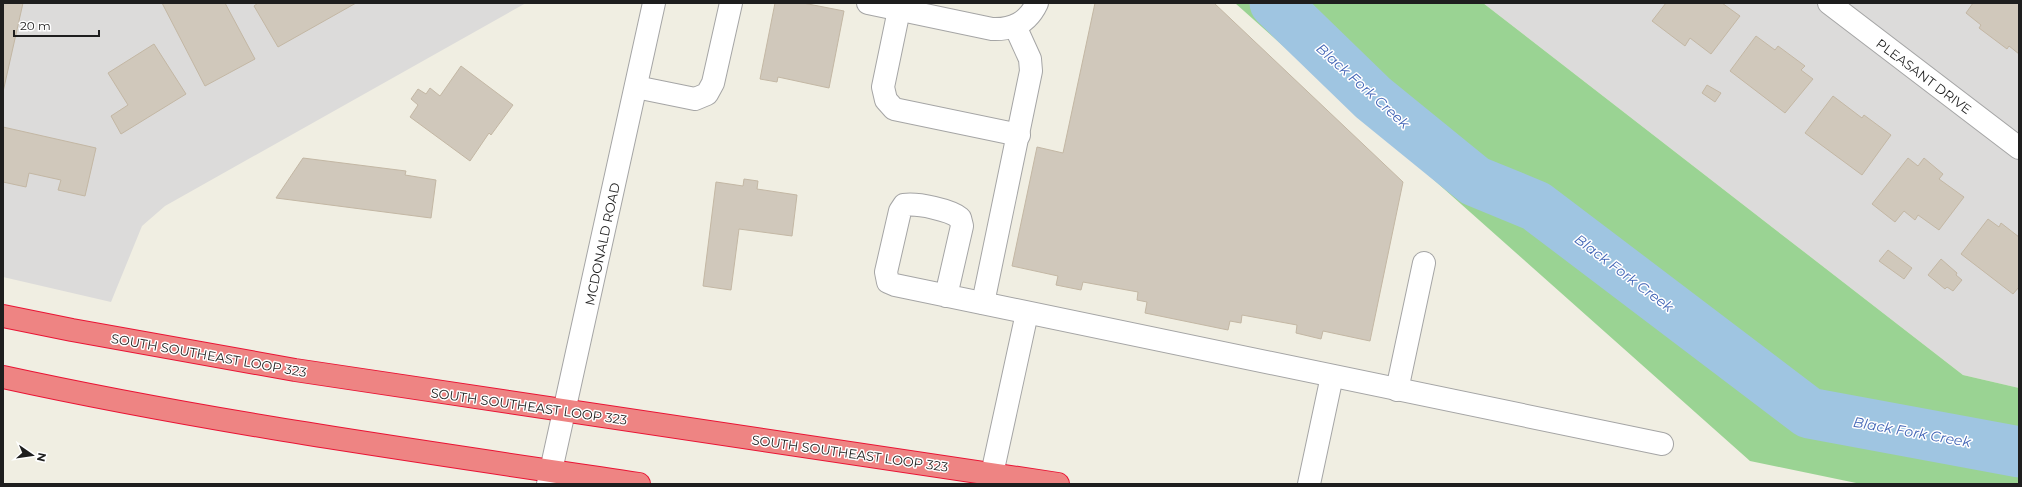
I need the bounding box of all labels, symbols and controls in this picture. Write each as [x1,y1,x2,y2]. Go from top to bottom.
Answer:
scale bar [14,12,99,38]
text: 20 m [20,18,51,33]
street label: PLEASANT DRIVE [1873,35,1975,117]
water label: Black Fork Creek [1313,39,1414,133]
street label: MCDONALD ROAD [581,181,623,307]
water label: Black Fork Creek [1571,230,1678,316]
street label: SOUTH SOUTHEAST LOOP 323 [110,330,308,380]
street label: SOUTH SOUTHEAST LOOP 323 [430,384,628,428]
water label: Black Fork Creek [1852,413,1973,451]
street label: SOUTH SOUTHEAST LOOP 323 [751,431,949,475]
north arrow [12,435,52,475]
text: N [34,451,50,463]

